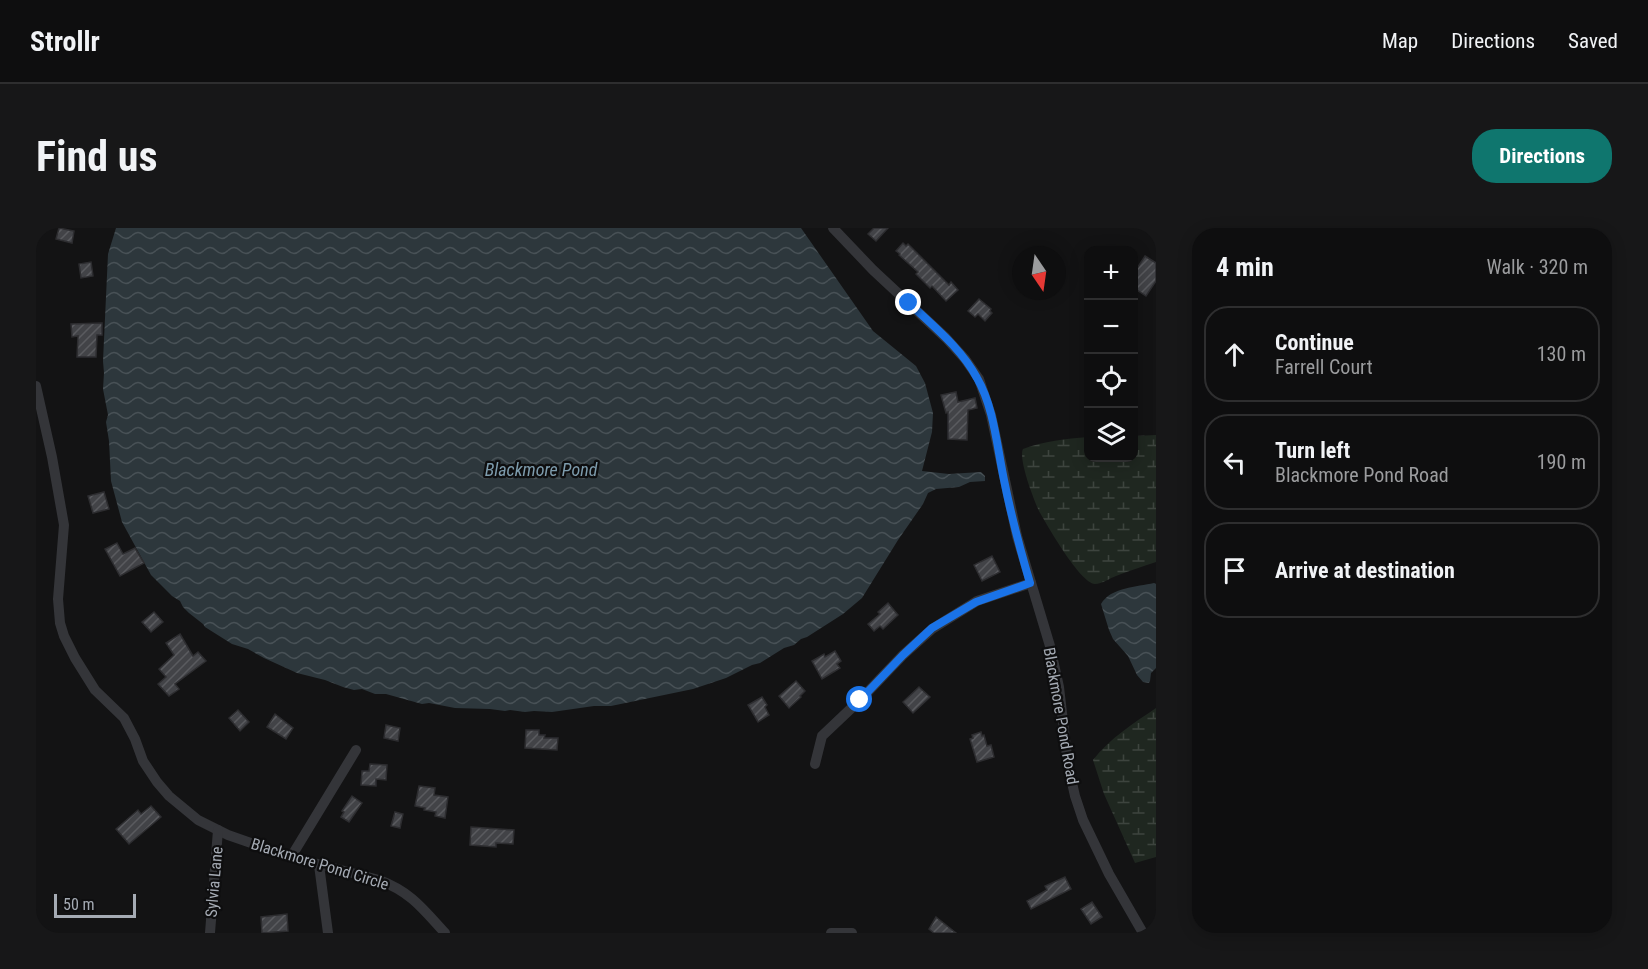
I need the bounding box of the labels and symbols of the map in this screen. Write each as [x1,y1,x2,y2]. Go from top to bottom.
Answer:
north arrow [1012,246,1066,300]
route end [895,289,921,315]
water label: Blackmore Pond [485,459,598,480]
street label: Blackmore Pond Road [1040,646,1082,786]
route start [846,686,872,712]
street label: Blackmore Pond Circle [249,834,391,894]
street label: Sylvia Lane [201,846,227,918]
scale bar [54,891,136,918]

